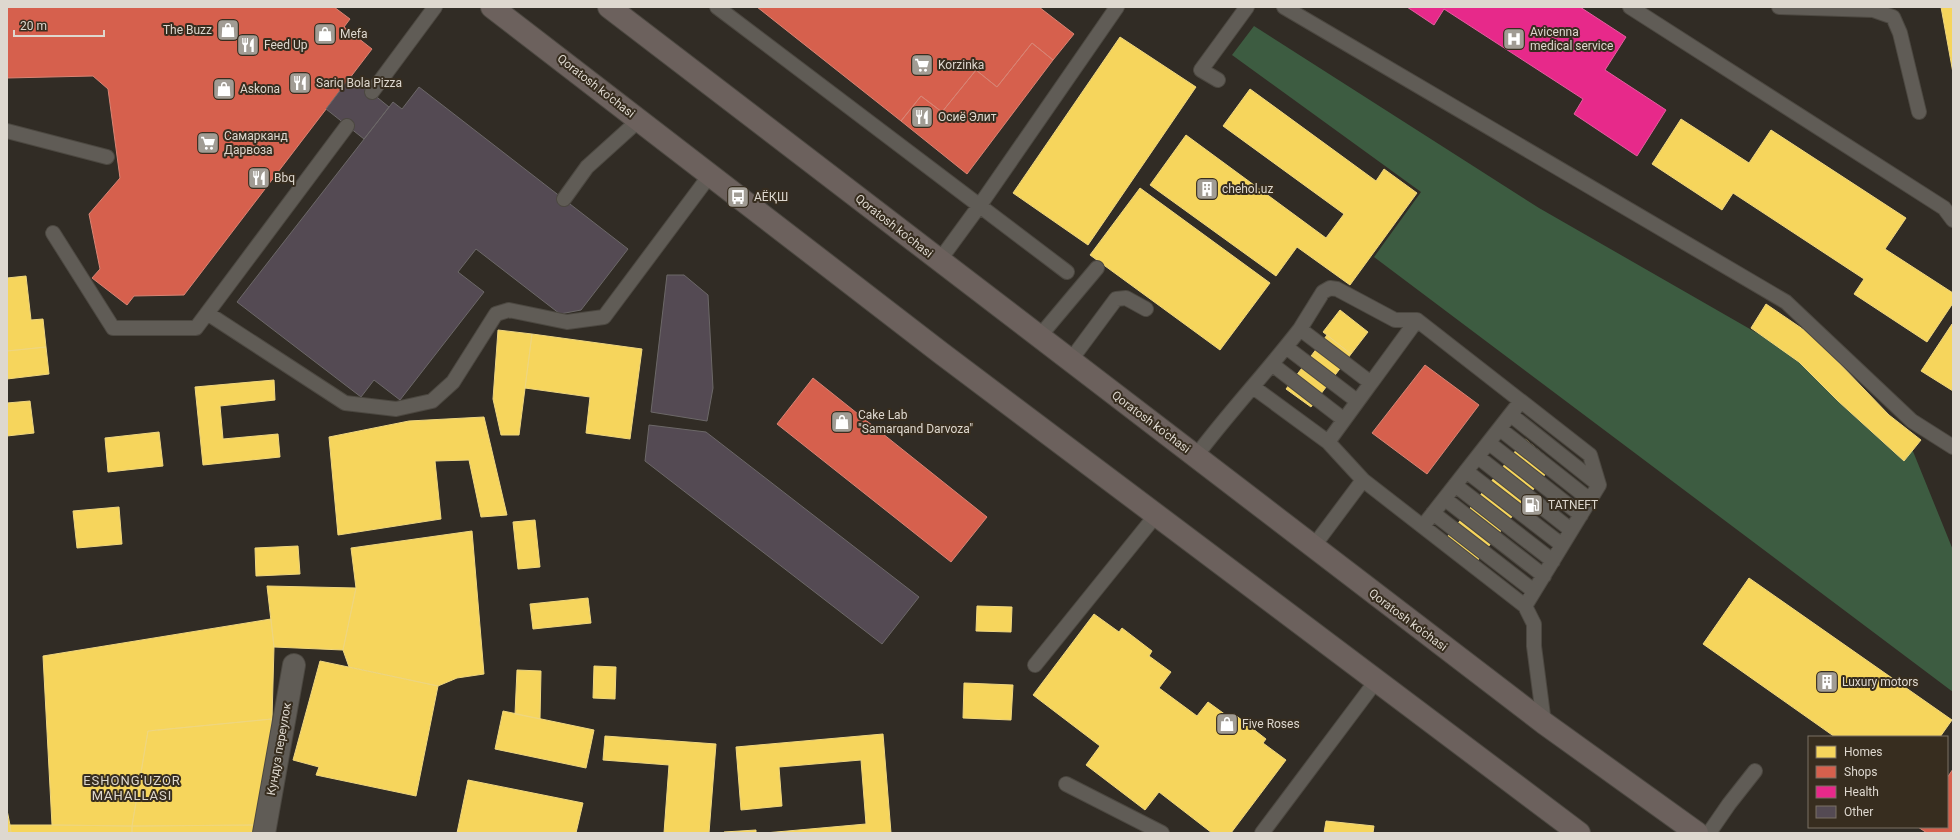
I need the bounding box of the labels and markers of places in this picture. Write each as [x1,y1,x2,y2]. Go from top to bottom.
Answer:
shop icon: The Buzz [215,17,241,43]
shop icon: Mefa [312,21,338,47]
place label: The Buzz [163,23,212,37]
place label: Avicenna medical service [1530,25,1613,53]
hospital icon: Avicenna medical service [1501,26,1527,52]
place label: Mefa [340,27,368,41]
restaurant icon: Feed Up [235,32,261,58]
place label: Feed Up [264,38,308,52]
supermarket icon: Korzinka [909,52,935,78]
place label: Korzinka [938,58,984,72]
restaurant icon: Sariq Bola Pizza [287,70,313,96]
shop icon: Askona [211,76,237,102]
place label: Sariq Bola Pizza [316,76,402,90]
place label: Askona [240,82,280,96]
restaurant icon: Осиё Элит [909,104,935,130]
place label: Осиё Элит [938,110,997,124]
place label: Самарканд Дарвоза [224,129,288,157]
supermarket icon: Самарканд Дарвоза [195,130,221,156]
restaurant icon: Bbq [246,165,272,191]
place label: Bbq [274,171,295,185]
building icon: chehol.uz [1194,176,1220,202]
place label: chehol.uz [1222,182,1273,196]
bus stop icon: АЁҚШ [725,184,751,210]
place label: АЁҚШ [754,189,788,204]
place label: Cake Lab "Samarqand Darvoza" [858,408,973,436]
shop icon: Cake Lab "Samarqand Darvoza" [829,409,855,435]
fuel station icon: TATNEFT [1519,492,1545,518]
place label: TATNEFT [1548,498,1598,512]
building icon: Luxury motors [1814,669,1840,695]
place label: Luxury motors [1842,675,1919,689]
shop icon: Five Roses [1214,711,1240,737]
place label: Five Roses [1242,717,1300,731]

